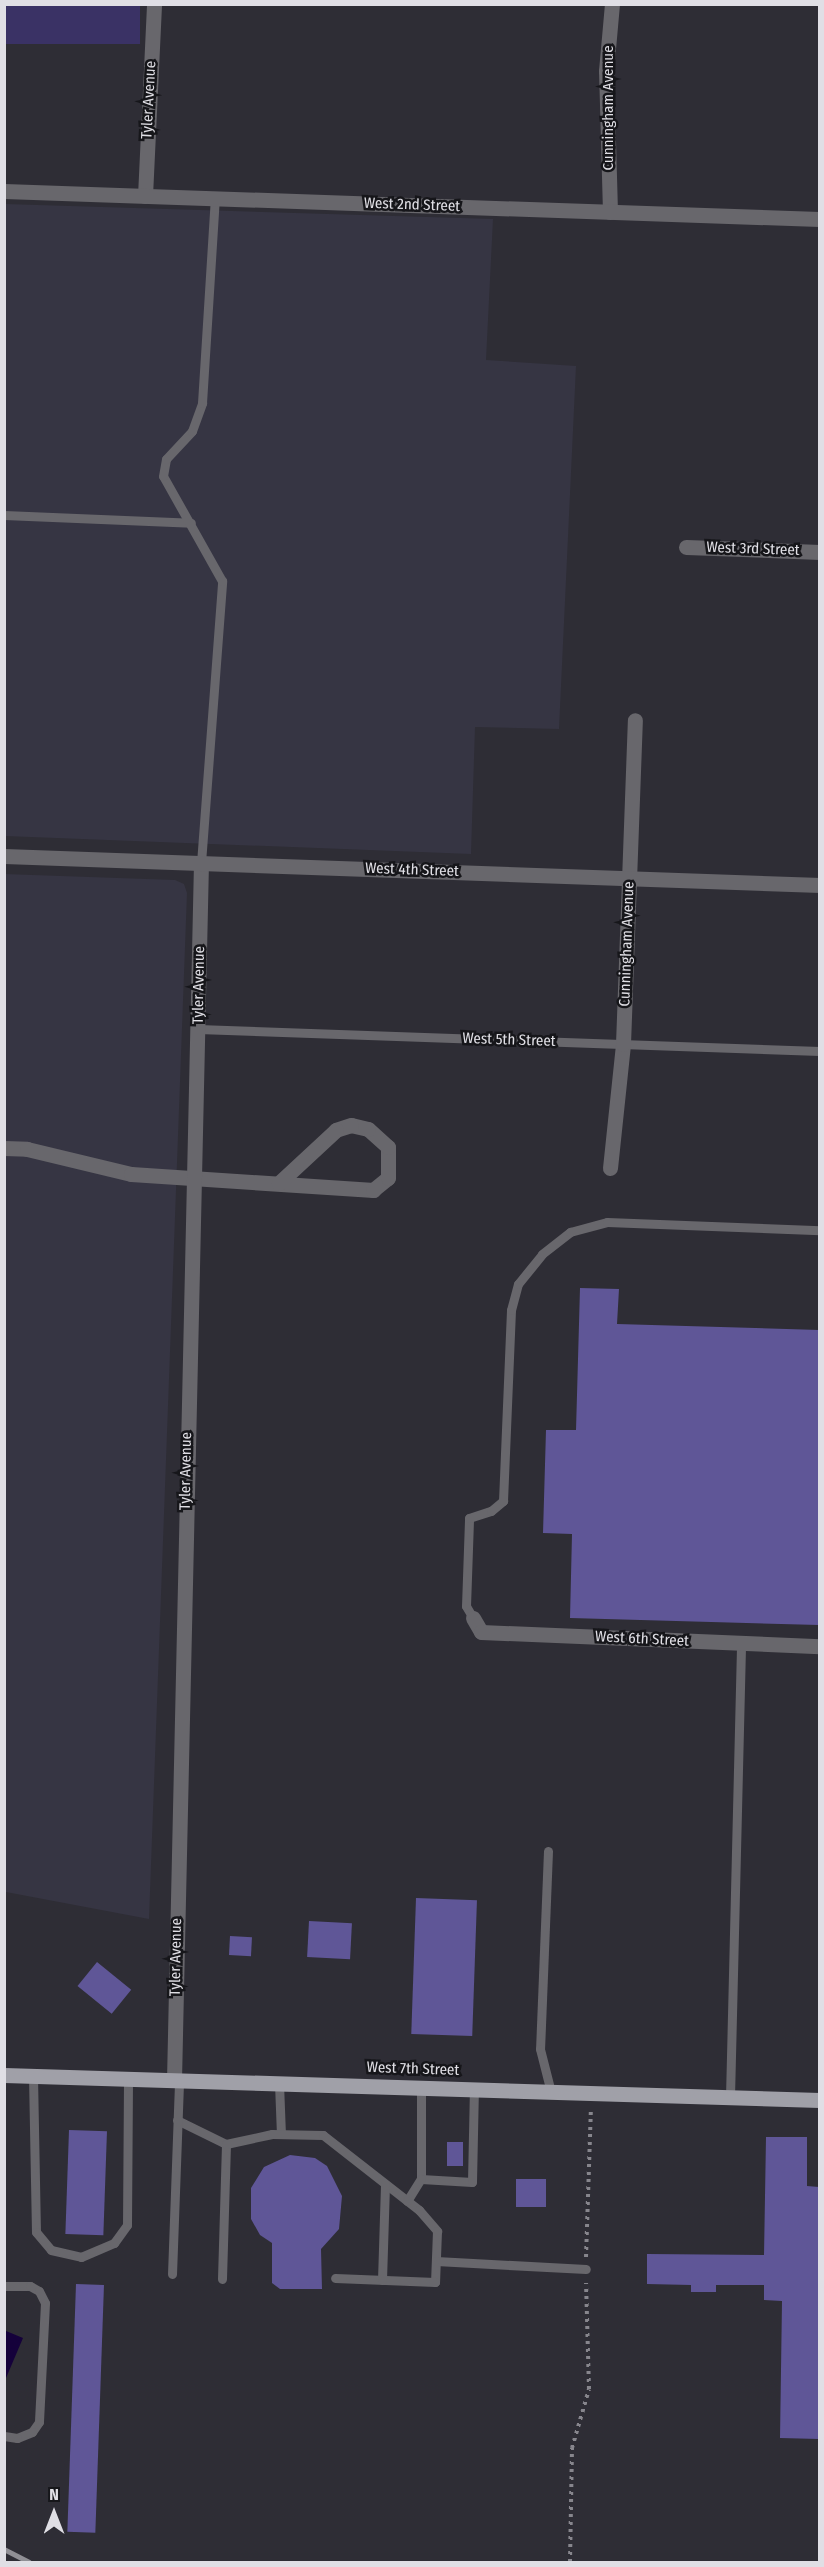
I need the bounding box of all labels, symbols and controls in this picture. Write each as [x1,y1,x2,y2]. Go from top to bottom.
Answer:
street label: Cunningham Avenue [600,45,618,171]
street label: Tyler Avenue [138,61,160,139]
street label: West 2nd Street [364,194,460,216]
street label: West 3rd Street [706,538,800,560]
street label: West 4th Street [365,859,459,881]
street label: Cunningham Avenue [616,881,638,1007]
street label: Tyler Avenue [189,946,209,1024]
street label: West 5th Street [462,1029,556,1051]
street label: Tyler Avenue [176,1432,196,1510]
street label: West 6th Street [595,1628,689,1650]
street label: Tyler Avenue [166,1918,186,1996]
street label: West 7th Street [366,2058,460,2080]
north arrow [24,2483,84,2543]
text: N [49,2485,59,2504]

